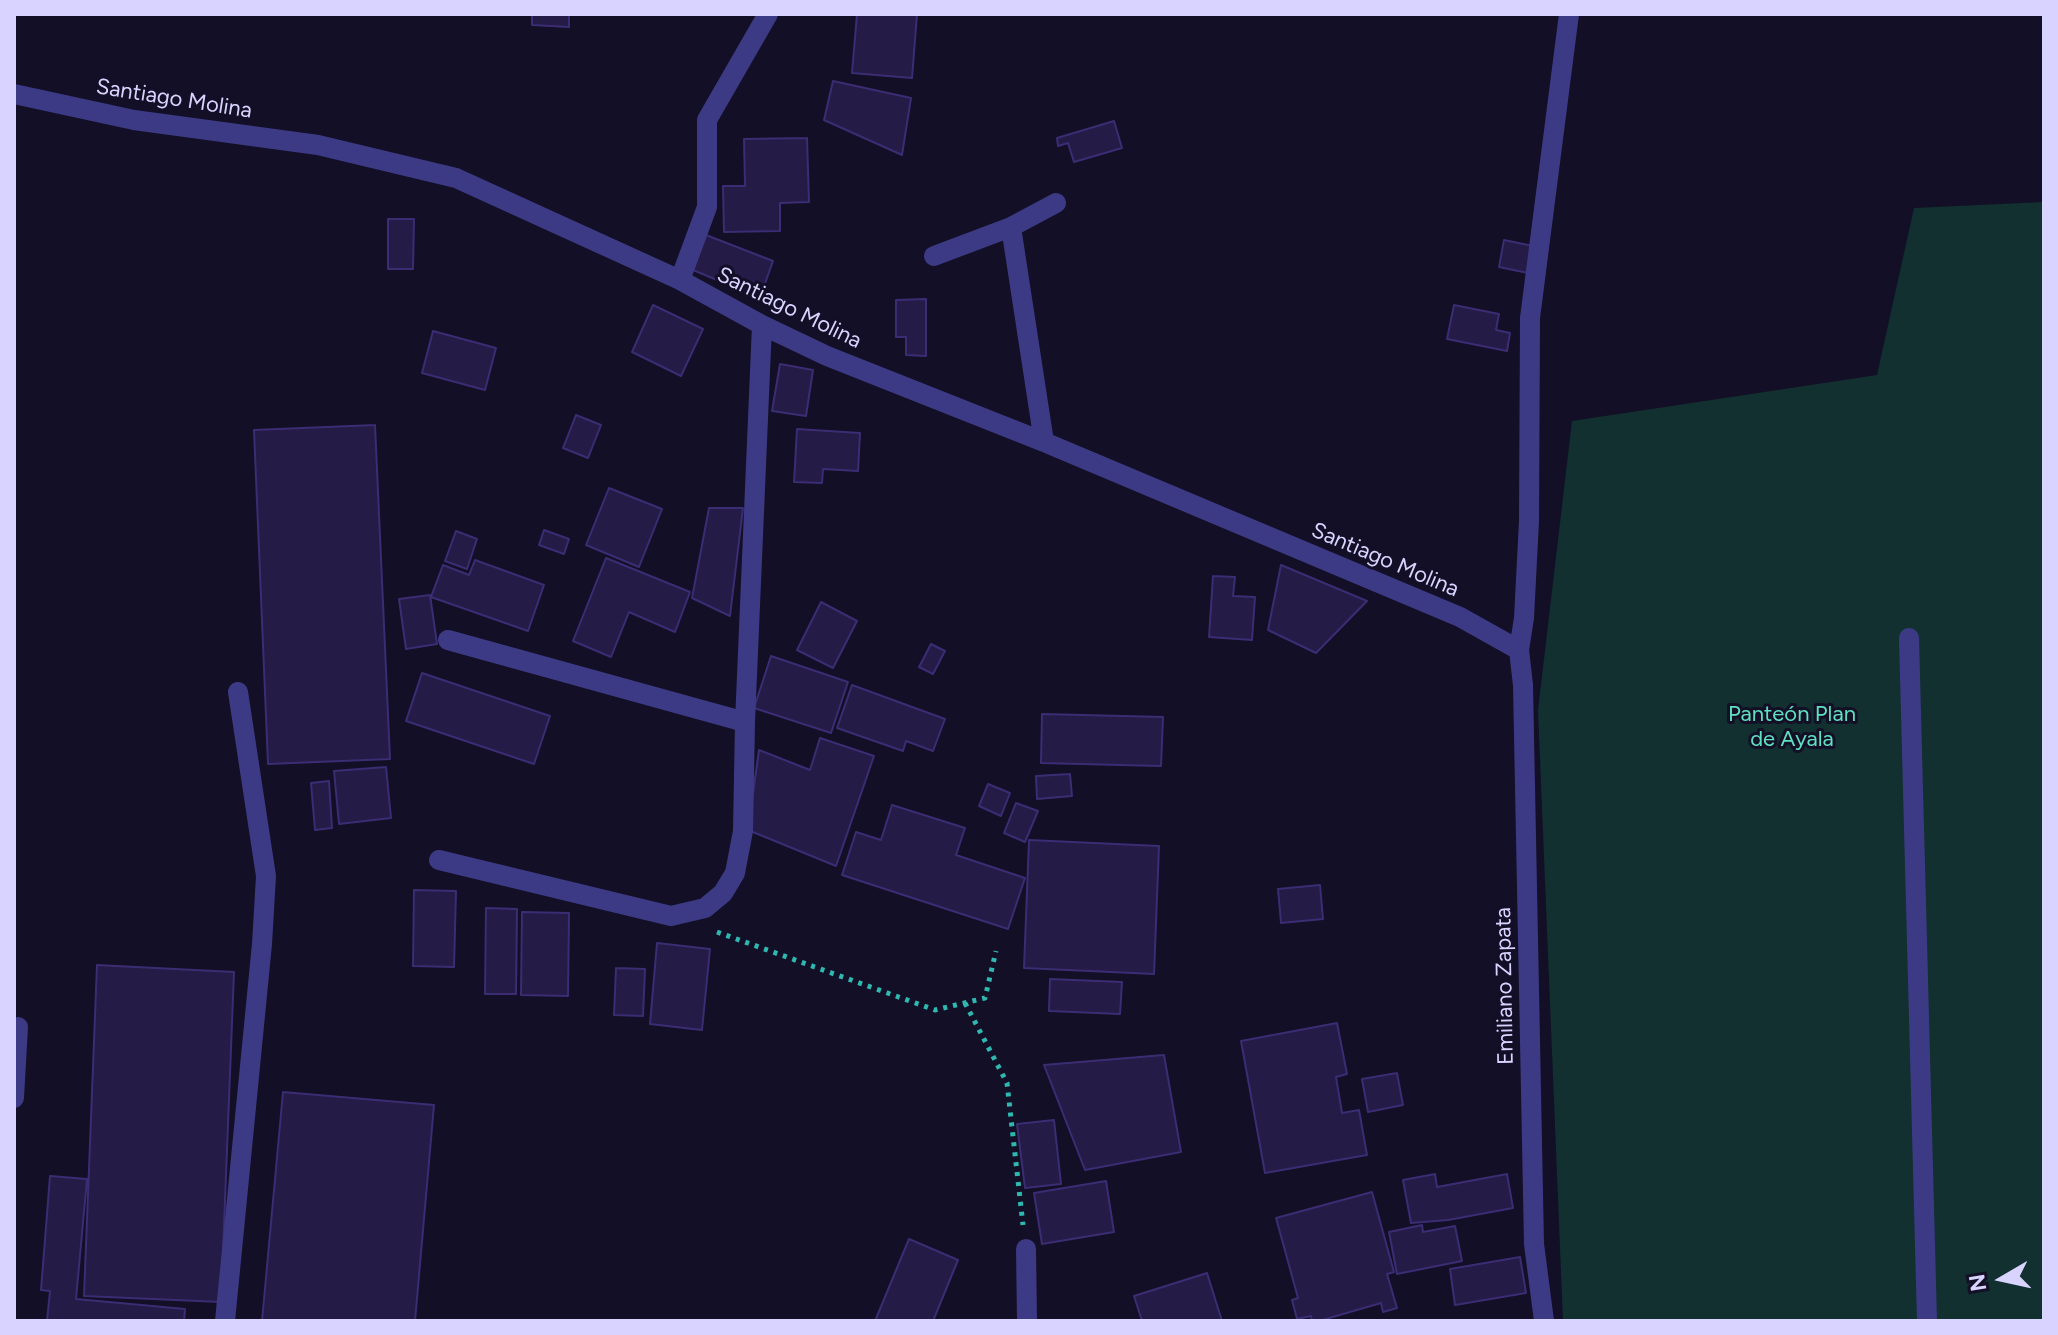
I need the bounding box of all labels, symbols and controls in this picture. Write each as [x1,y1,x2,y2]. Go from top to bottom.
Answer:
street label: Santiago Molina [94,74,254,124]
street label: Santiago Molina [712,262,866,354]
street label: Santiago Molina [1307,517,1463,603]
park label: Panteón Plan de Ayala [1728,702,1856,754]
street label: Emiliano Zapata [1490,907,1520,1065]
north arrow [1962,1239,2042,1319]
text: N [1963,1272,1992,1293]

